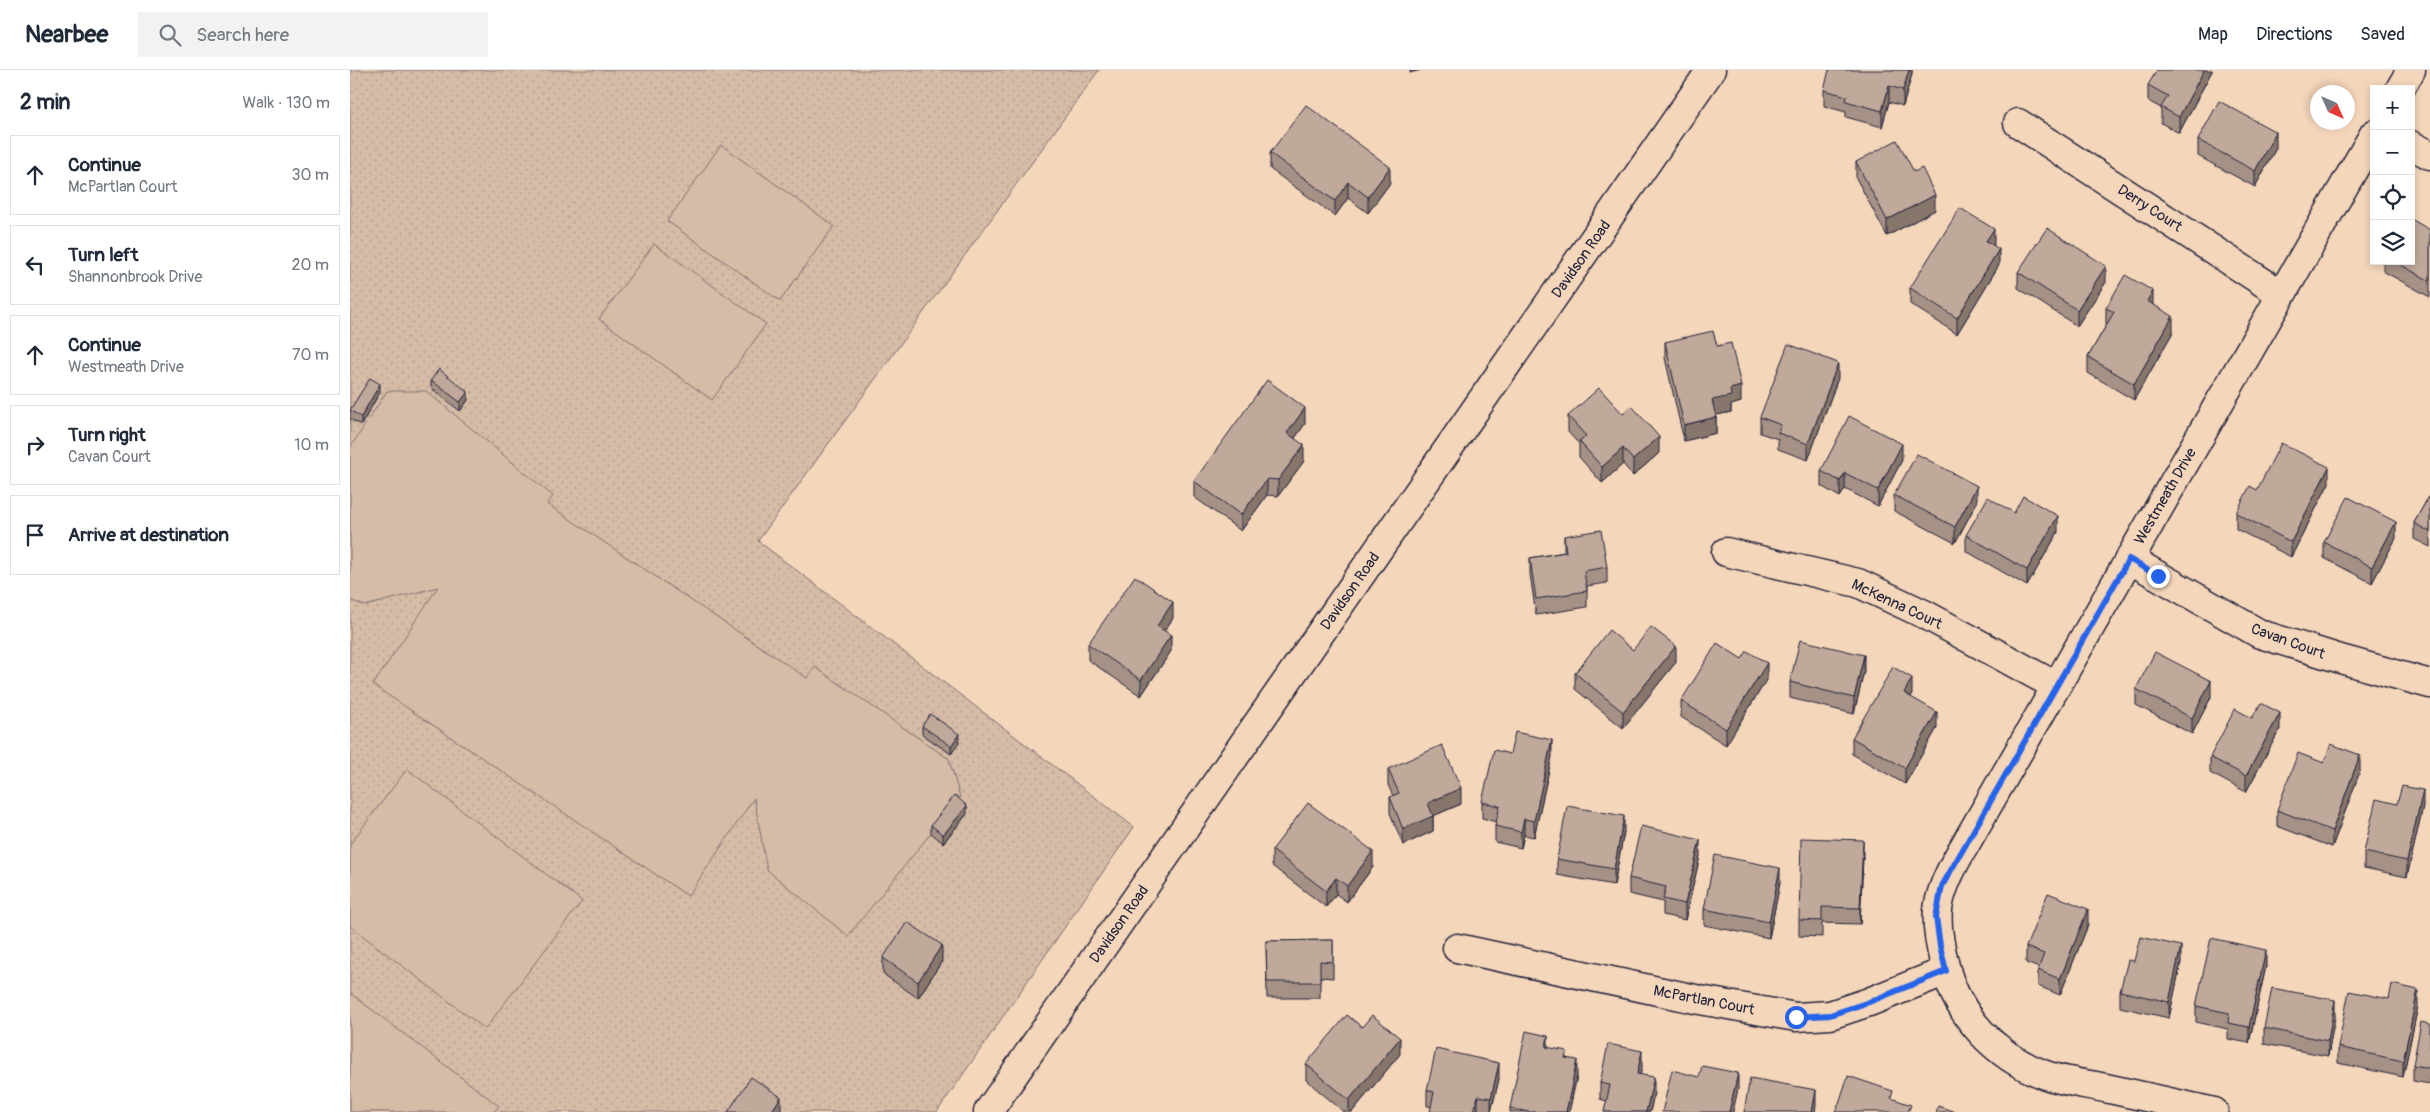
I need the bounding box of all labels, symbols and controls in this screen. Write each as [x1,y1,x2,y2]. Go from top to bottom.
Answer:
search box [138,12,488,57]
text: Nearbee [25,20,108,49]
icon: search [156,21,184,49]
text: Search here [196,23,289,47]
text: Map [2198,23,2228,46]
text: Directions [2256,23,2332,46]
text: Saved [2360,23,2405,46]
north arrow [2310,85,2355,130]
map controls [2370,85,2415,265]
button: + [2370,85,2415,130]
text: 2 min [20,89,70,116]
text: Walk · 130 m [243,93,330,113]
button: − [2370,130,2415,175]
text: Continue [68,153,141,177]
icon: ahead [21,161,49,189]
text: 30 m [291,165,329,185]
button: locate [2370,175,2415,220]
text: McPartlan Court [68,177,177,197]
street label: Derry Court [2114,180,2186,237]
street label: Davidson Road [1548,217,1615,302]
button: layers [2370,220,2415,265]
text: Turn left [68,243,138,267]
icon: left [21,251,49,279]
text: 20 m [291,255,329,275]
text: Shannonbrook Drive [68,267,202,287]
text: Continue [68,333,141,357]
icon: ahead [21,341,49,369]
text: 70 m [292,345,329,365]
text: Westmeath Drive [68,357,184,377]
text: Turn right [68,423,146,447]
icon: right [21,431,49,459]
text: 10 m [294,435,329,455]
street label: Westmeath Drive [2130,444,2201,548]
text: Cavan Court [68,447,151,467]
icon: arrive [21,521,49,549]
text: Arrive at destination [68,523,229,547]
street label: Davidson Road [1317,549,1384,634]
route end [2147,565,2170,588]
street label: McKenna Court [1848,575,1946,634]
street label: Cavan Court [2248,619,2328,664]
street label: Davidson Road [1086,882,1153,967]
street label: McPartlan Court [1652,981,1757,1020]
route start [1785,1006,1808,1029]

